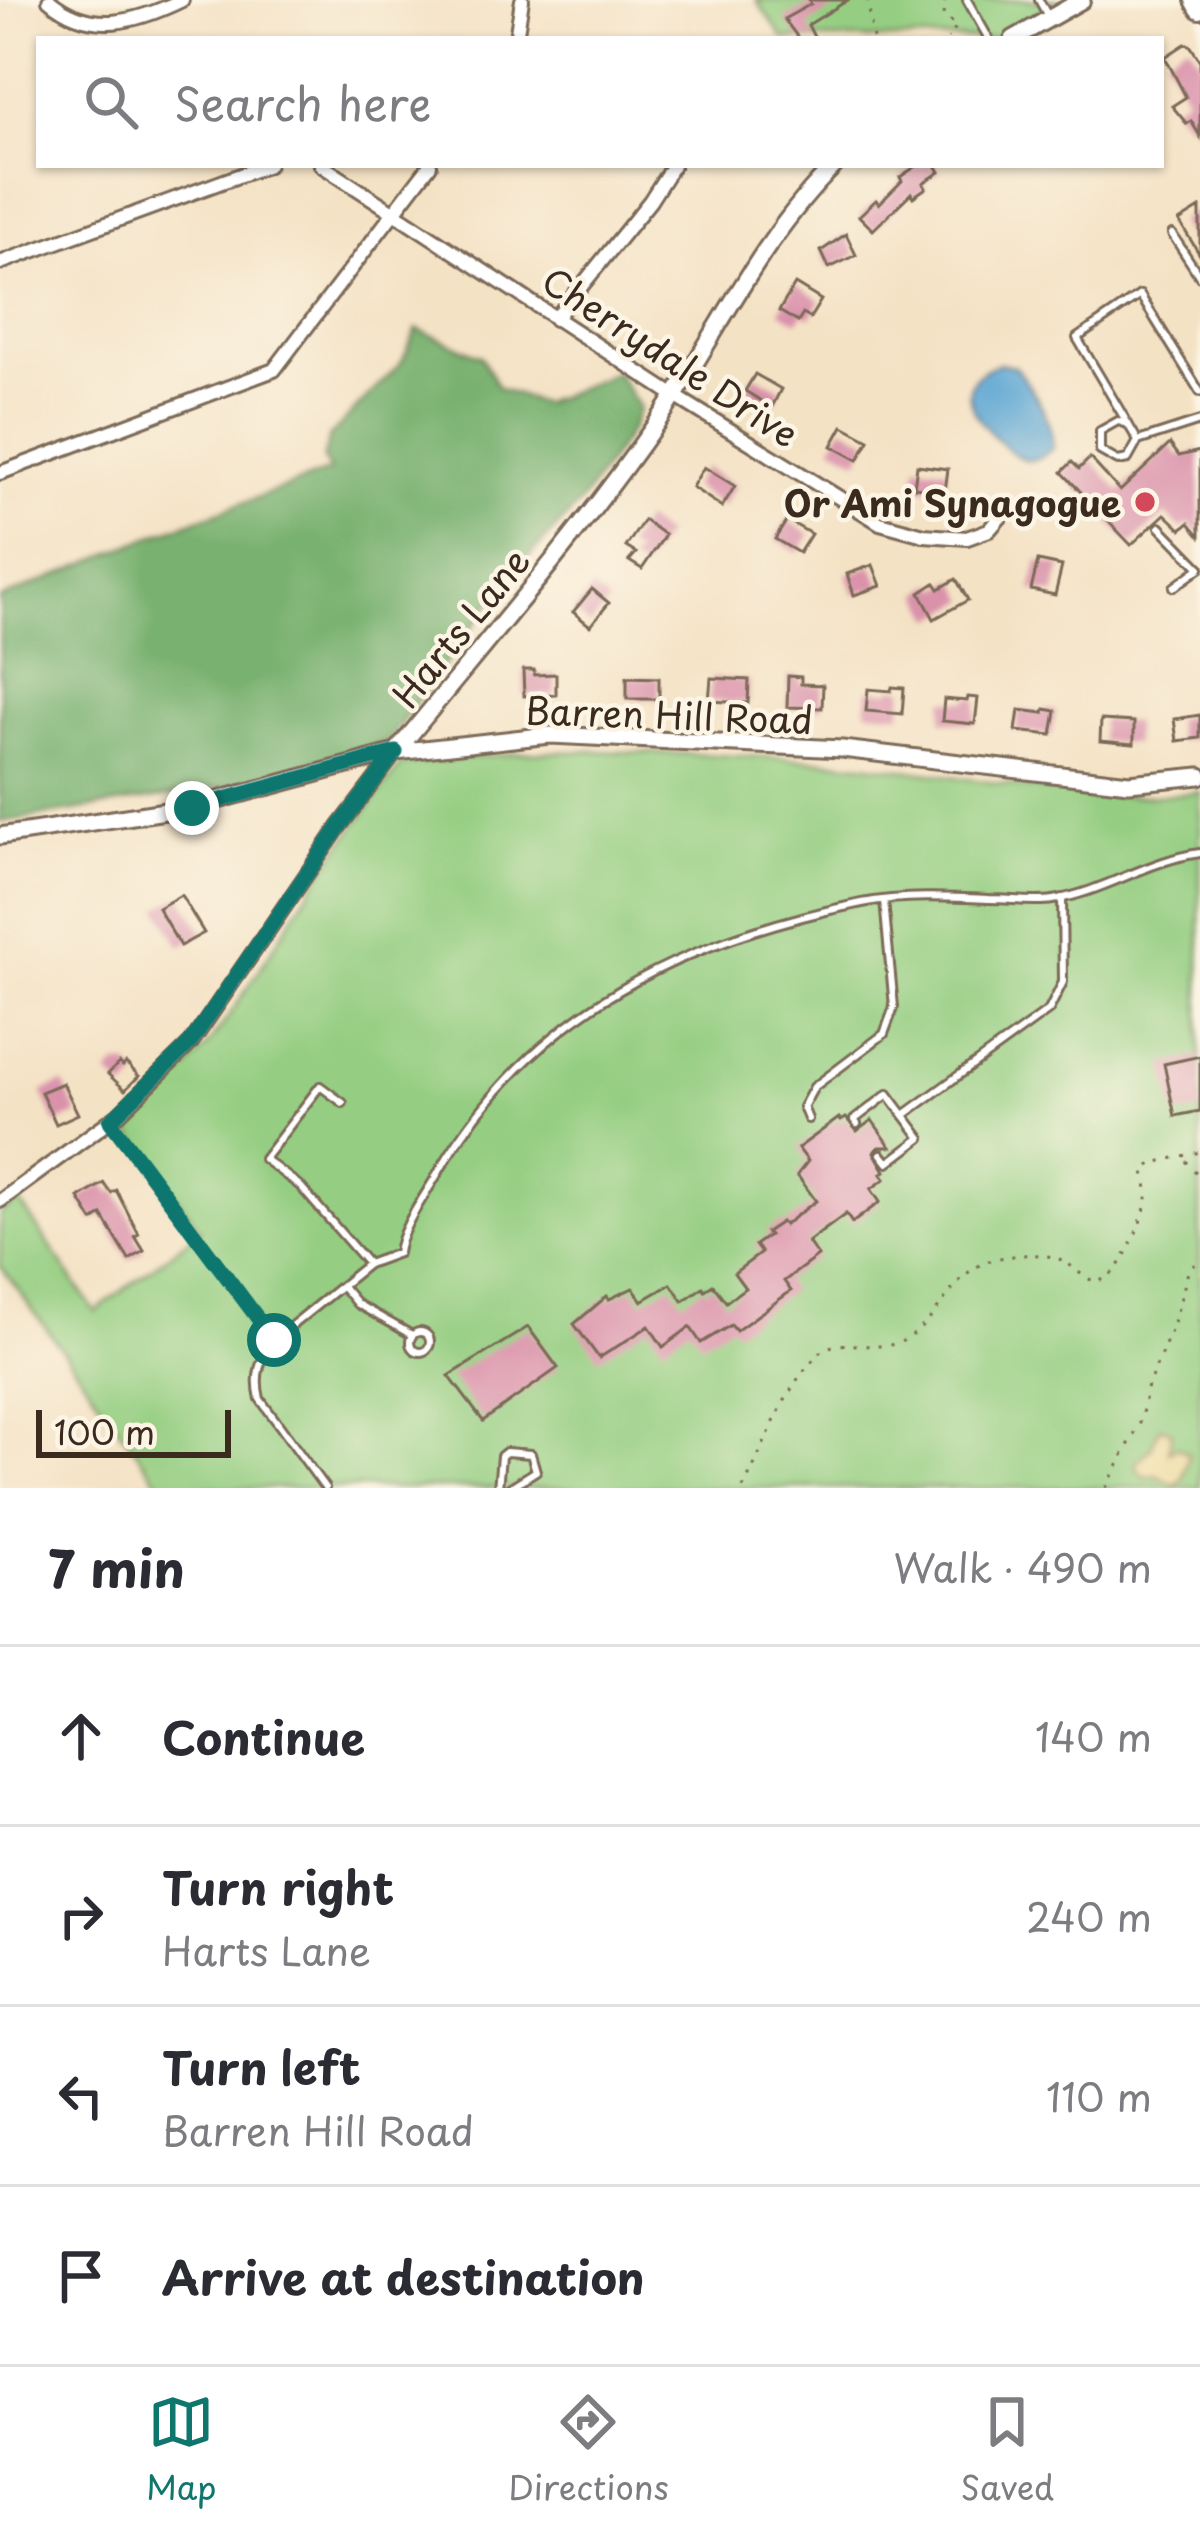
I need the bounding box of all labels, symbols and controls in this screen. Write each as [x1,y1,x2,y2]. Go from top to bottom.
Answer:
search box [36,36,1164,168]
text: Search here [174,68,431,136]
icon: search [78,69,144,135]
street label: Cherrydale Drive [532,253,810,459]
place label: Or Ami Synagogue [784,475,1121,529]
marker: Or Ami Synagogue [1132,489,1158,515]
street label: Harts Lane [378,535,542,719]
street label: Barren Hill Road [524,682,814,746]
route end [165,781,219,835]
route start [247,1313,301,1367]
scale bar [36,1404,231,1457]
text: 100 m [54,1406,155,1456]
text: 7 min [48,1528,185,1605]
text: Walk · 490 m [893,1537,1152,1596]
text: Continue [162,1702,365,1770]
icon: ahead [48,1703,114,1769]
text: 140 m [1035,1706,1152,1765]
text: Turn right [162,1852,394,1920]
icon: right [48,1883,114,1949]
text: 240 m [1026,1886,1152,1945]
text: Harts Lane [162,1920,371,1979]
text: Turn left [162,2032,361,2100]
icon: left [48,2063,114,2129]
text: 110 m [1046,2066,1152,2125]
text: Barren Hill Road [162,2100,474,2159]
text: Arrive at destination [162,2242,645,2310]
icon: arrive [48,2243,114,2309]
tab: Map [146,2389,216,2511]
tab: Directions [508,2389,669,2511]
tab: Saved [960,2389,1054,2511]

